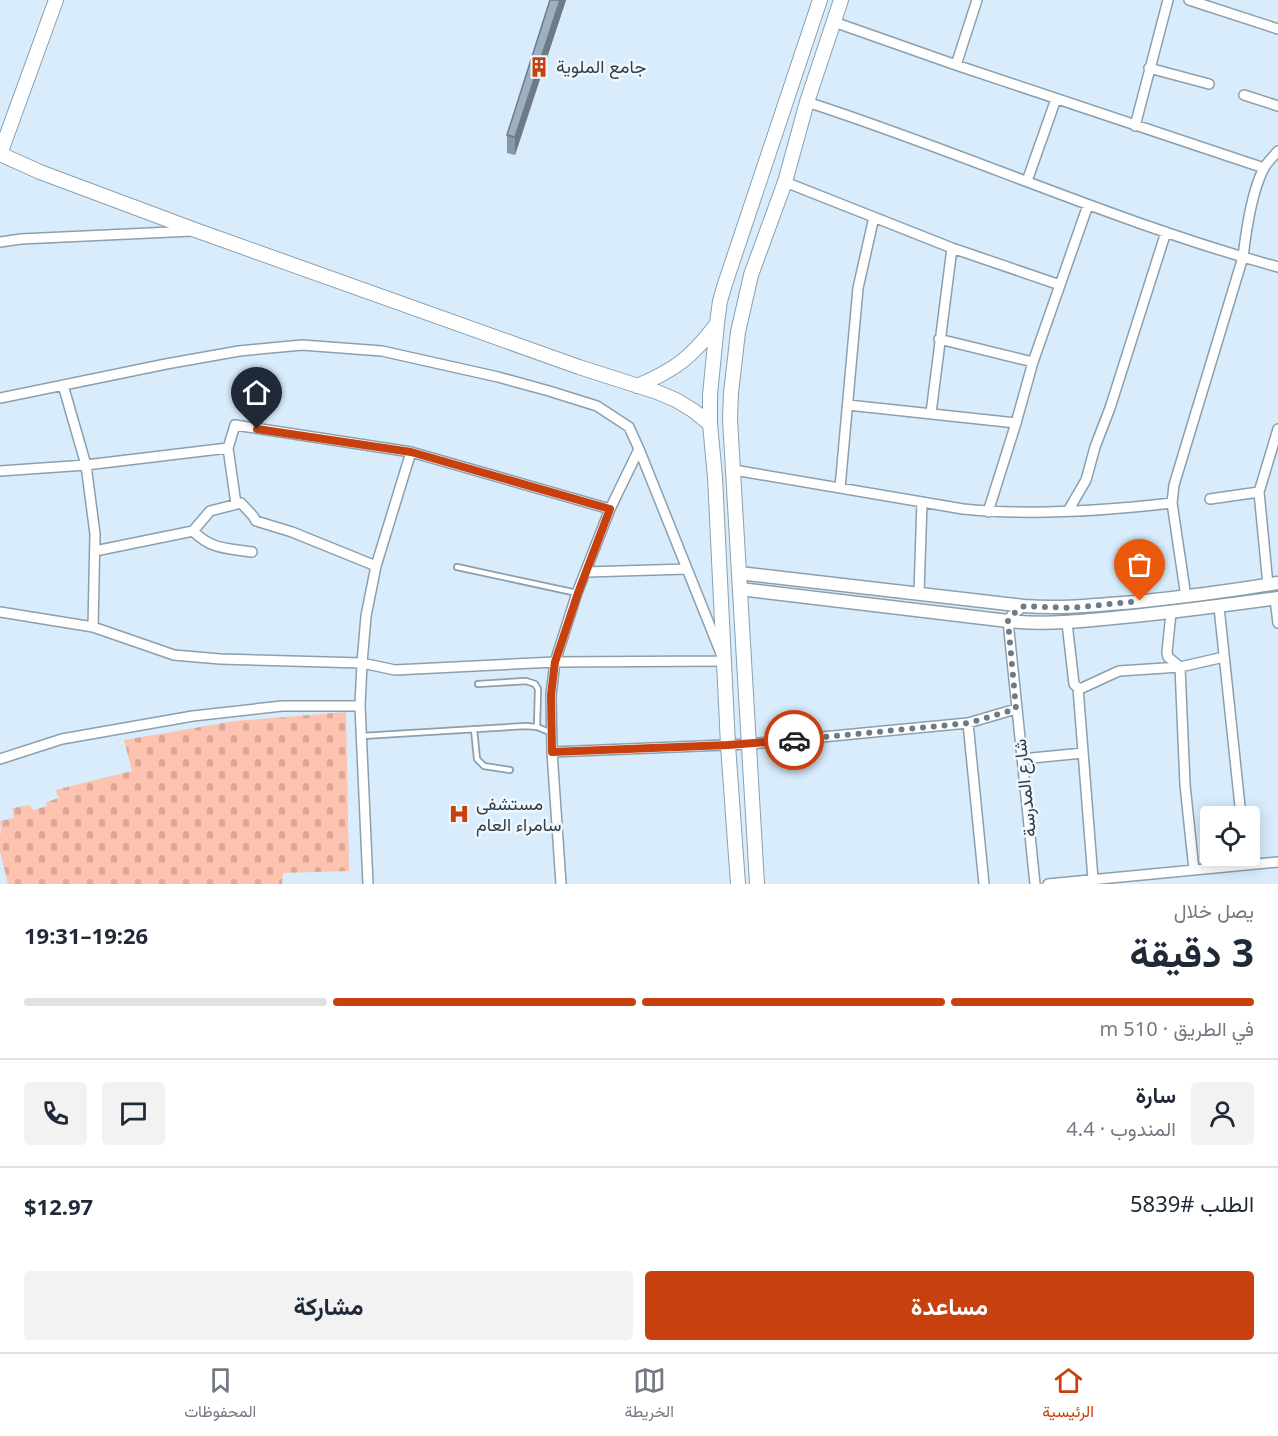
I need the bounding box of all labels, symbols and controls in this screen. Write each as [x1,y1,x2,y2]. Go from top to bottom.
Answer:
place label: جامع الملوية [556,54,646,79]
building icon: جامع الملوية [527,55,551,79]
pin [231,367,282,429]
icon: home [240,376,273,409]
pin [1114,539,1165,601]
icon: bag [1123,548,1156,581]
courier [764,710,824,770]
icon: car [778,724,811,757]
street label: شارع المدرسة [1007,738,1042,838]
place label: مستشفى سامراء العام [476,791,561,837]
hospital icon: مستشفى سامراء العام [447,802,471,826]
map controls [1200,806,1260,866]
button: locate [1200,806,1260,866]
text: يصل خلال [1174,897,1254,924]
text: 19:26–19:31 [24,920,148,950]
text: 3 دقيقة [1130,925,1254,978]
text: في الطريق · 510 m [1099,1015,1254,1042]
text: سارة [1135,1079,1176,1109]
button: phone [24,1082,87,1145]
button: chat [102,1082,165,1145]
button: person [1191,1082,1254,1145]
text: المندوب · 4.4 [1066,1115,1176,1142]
text: الطلب #5839 [1130,1188,1254,1218]
text: $12.97 [24,1191,93,1221]
button: مشاركة [24,1271,633,1340]
button: مساعدة [645,1271,1254,1340]
tab: المحفوظات [184,1364,256,1426]
tab: الخريطة [624,1364,674,1426]
tab: الرئيسية [1042,1364,1094,1426]

